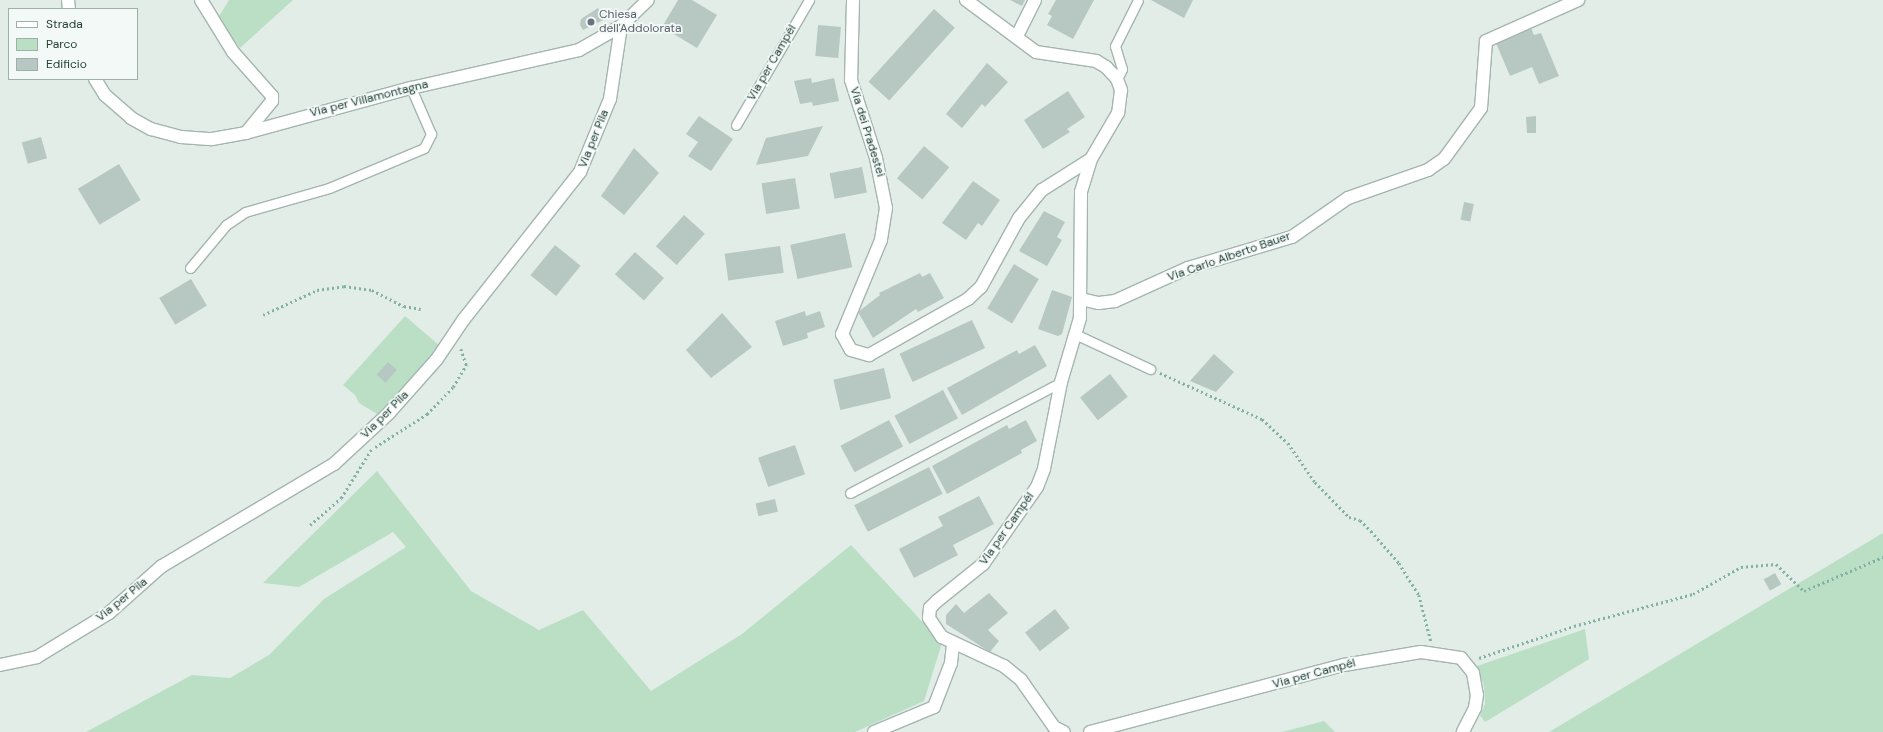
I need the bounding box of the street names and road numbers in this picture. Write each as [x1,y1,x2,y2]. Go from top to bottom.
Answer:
street label: Via per Campél [744,22,800,104]
street label: Via per Villamontagna [308,77,430,121]
street label: Via dei Pradestei [846,85,888,179]
street label: Via per Pila [576,108,612,170]
street label: Via Carlo Alberto Bauer [1166,229,1292,285]
street label: Via per Pila [358,388,412,442]
street label: Via per Campél [977,490,1037,568]
street label: Via per Pila [94,575,150,625]
street label: Via per Campél [1271,656,1357,692]

